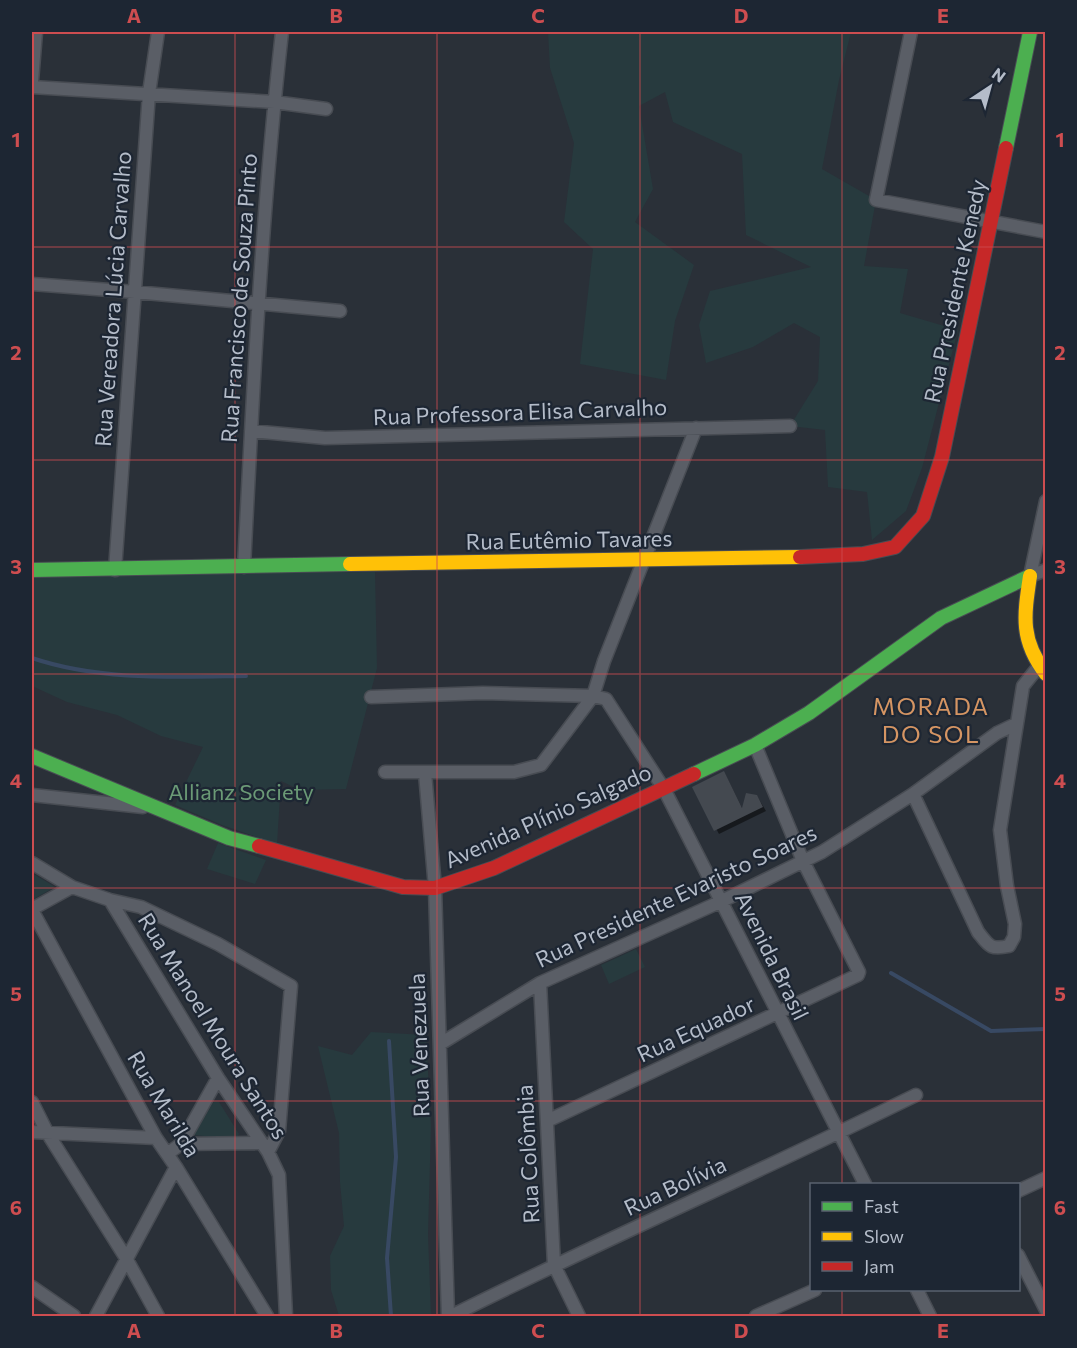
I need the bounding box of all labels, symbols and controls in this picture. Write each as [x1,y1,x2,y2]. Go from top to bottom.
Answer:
text: A [127,3,141,27]
text: B [329,3,343,27]
text: C [531,3,545,27]
text: D [734,3,748,27]
text: E [937,3,949,27]
north arrow [960,57,1020,117]
text: N [989,63,1010,86]
text: 1 [11,127,21,151]
text: 1 [1055,127,1065,151]
street label: Rua Vereadora Lúcia Carvalho [89,150,136,447]
street label: Rua Francisco de Souza Pinto [215,152,262,444]
street label: Rua Presidente Kenedy [918,177,991,405]
text: 2 [10,340,22,364]
text: 2 [1054,340,1066,364]
street label: Rua Professora Elisa Carvalho [372,393,668,430]
street label: Rua Eutêmio Tavares [465,524,673,555]
text: 3 [10,554,22,578]
text: 3 [1054,554,1066,578]
district label: MORADA DO SOL [872,691,990,748]
street label: Avenida Plínio Salgado [440,758,655,873]
text: 4 [10,768,22,792]
text: 4 [1054,768,1066,792]
park label: Allianz Society [168,778,314,805]
street label: Rua Presidente Evaristo Soares [531,818,821,973]
street label: Avenida Brasil [730,887,815,1024]
street label: Rua Manoel Moura Santos [133,908,294,1144]
street label: Rua Venezuela [402,973,435,1117]
text: 5 [10,981,22,1005]
text: 5 [1054,981,1066,1005]
street label: Rua Equador [633,989,759,1068]
street label: Rua Marilda [122,1046,207,1162]
street label: Rua Colômbia [510,1084,545,1224]
street label: Rua Bolívia [619,1150,730,1221]
legend [810,1183,1020,1291]
text: 6 [10,1195,22,1219]
text: Fast [864,1195,899,1217]
text: 6 [1054,1195,1066,1219]
text: Slow [864,1225,904,1247]
text: Jam [864,1255,894,1277]
text: A [127,1318,141,1342]
text: B [329,1318,343,1342]
text: C [531,1318,545,1342]
text: D [734,1318,748,1342]
text: E [937,1318,949,1342]

